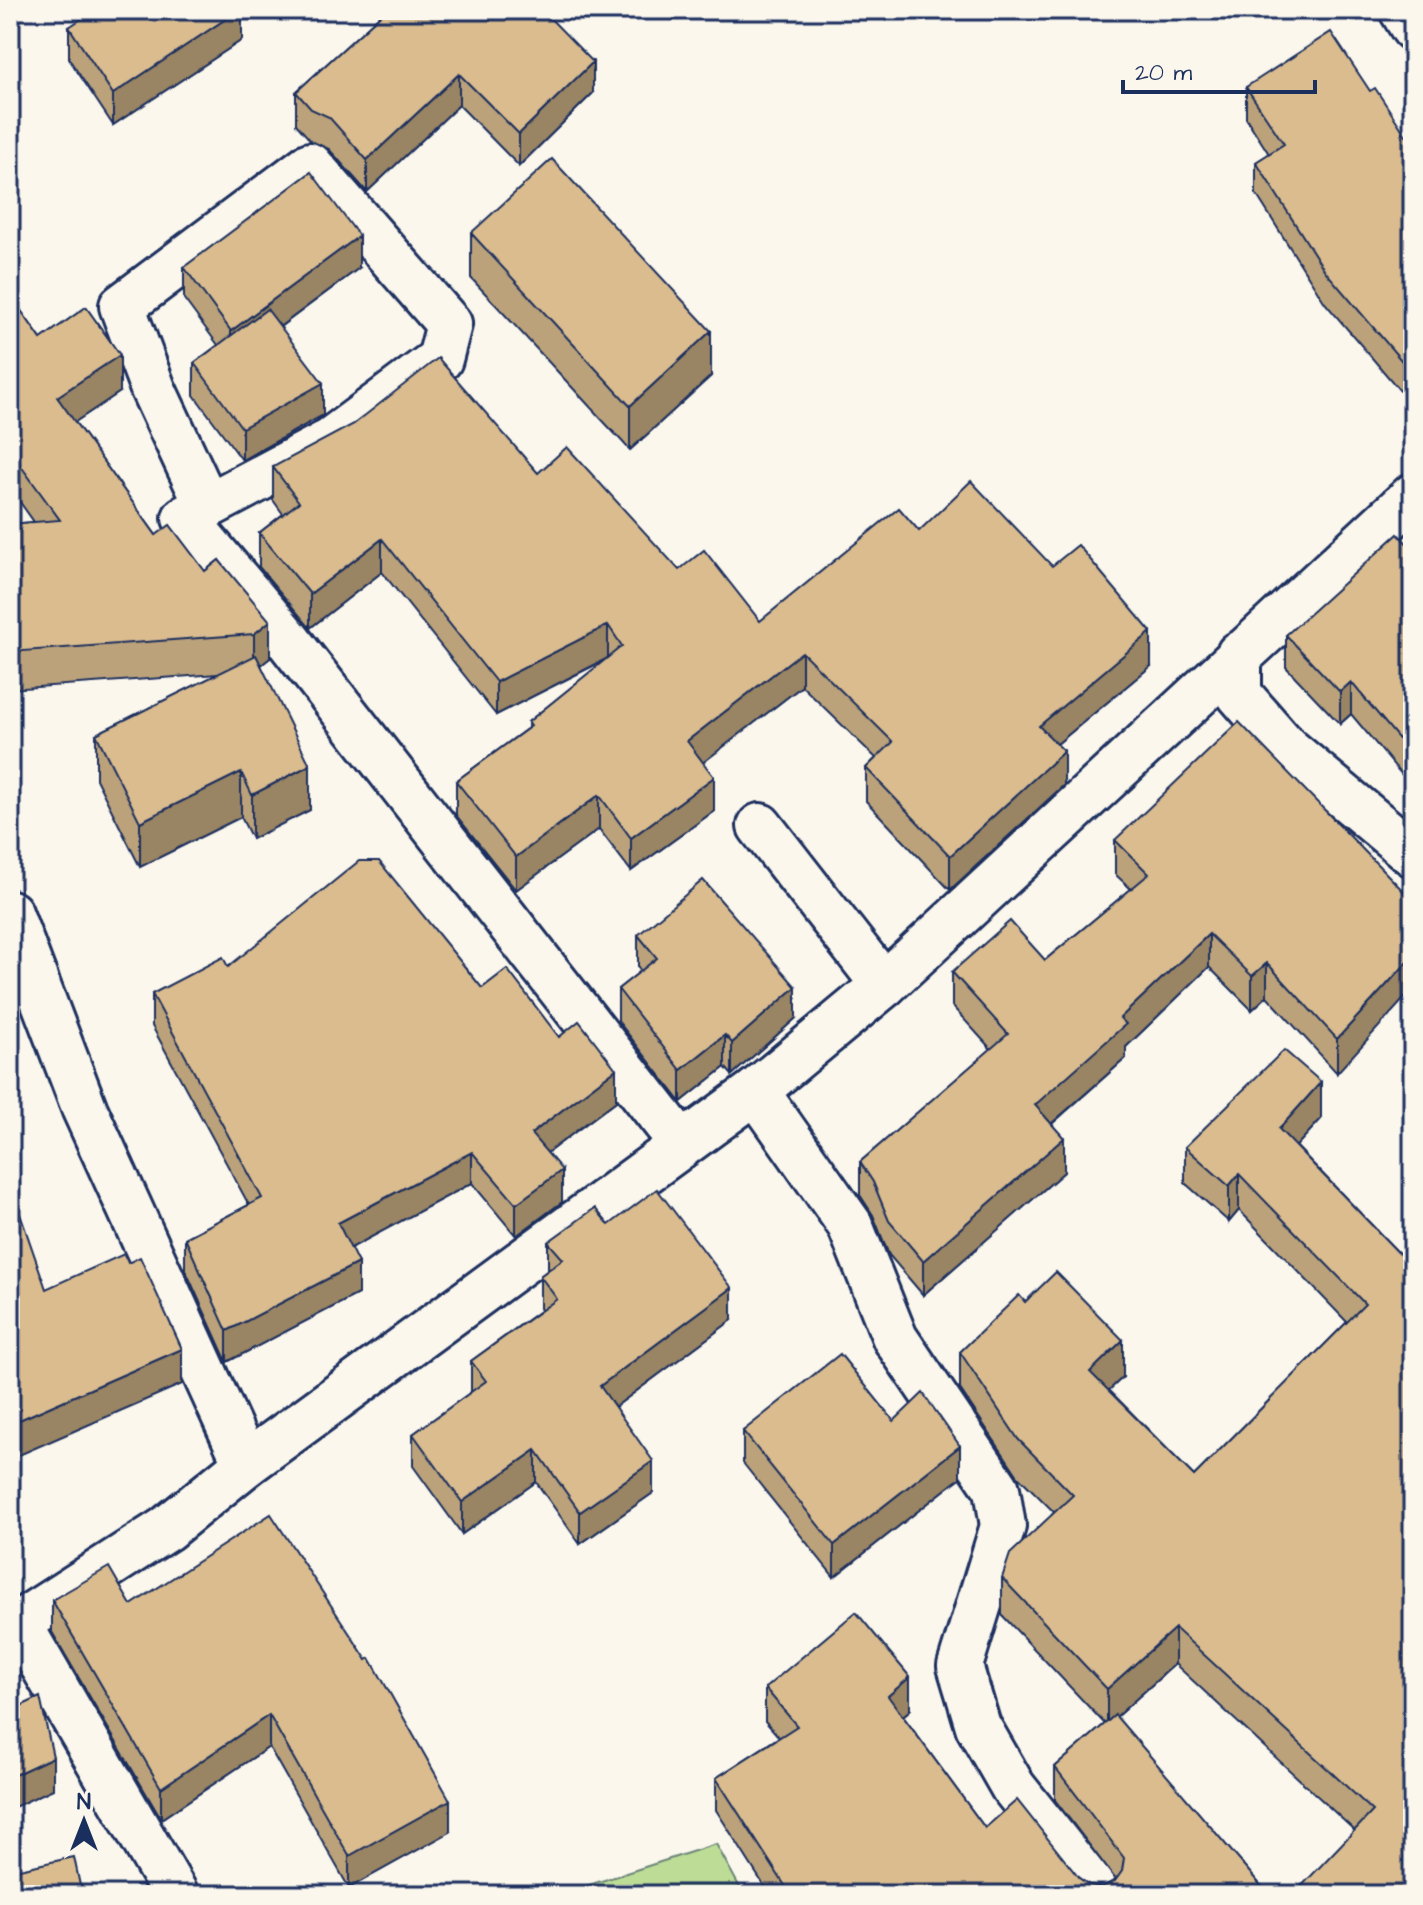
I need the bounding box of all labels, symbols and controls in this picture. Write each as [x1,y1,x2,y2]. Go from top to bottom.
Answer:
scale bar [1123,44,1315,94]
text: 20 m [1135,56,1192,90]
north arrow [44,1781,124,1861]
text: N [77,1787,91,1818]

